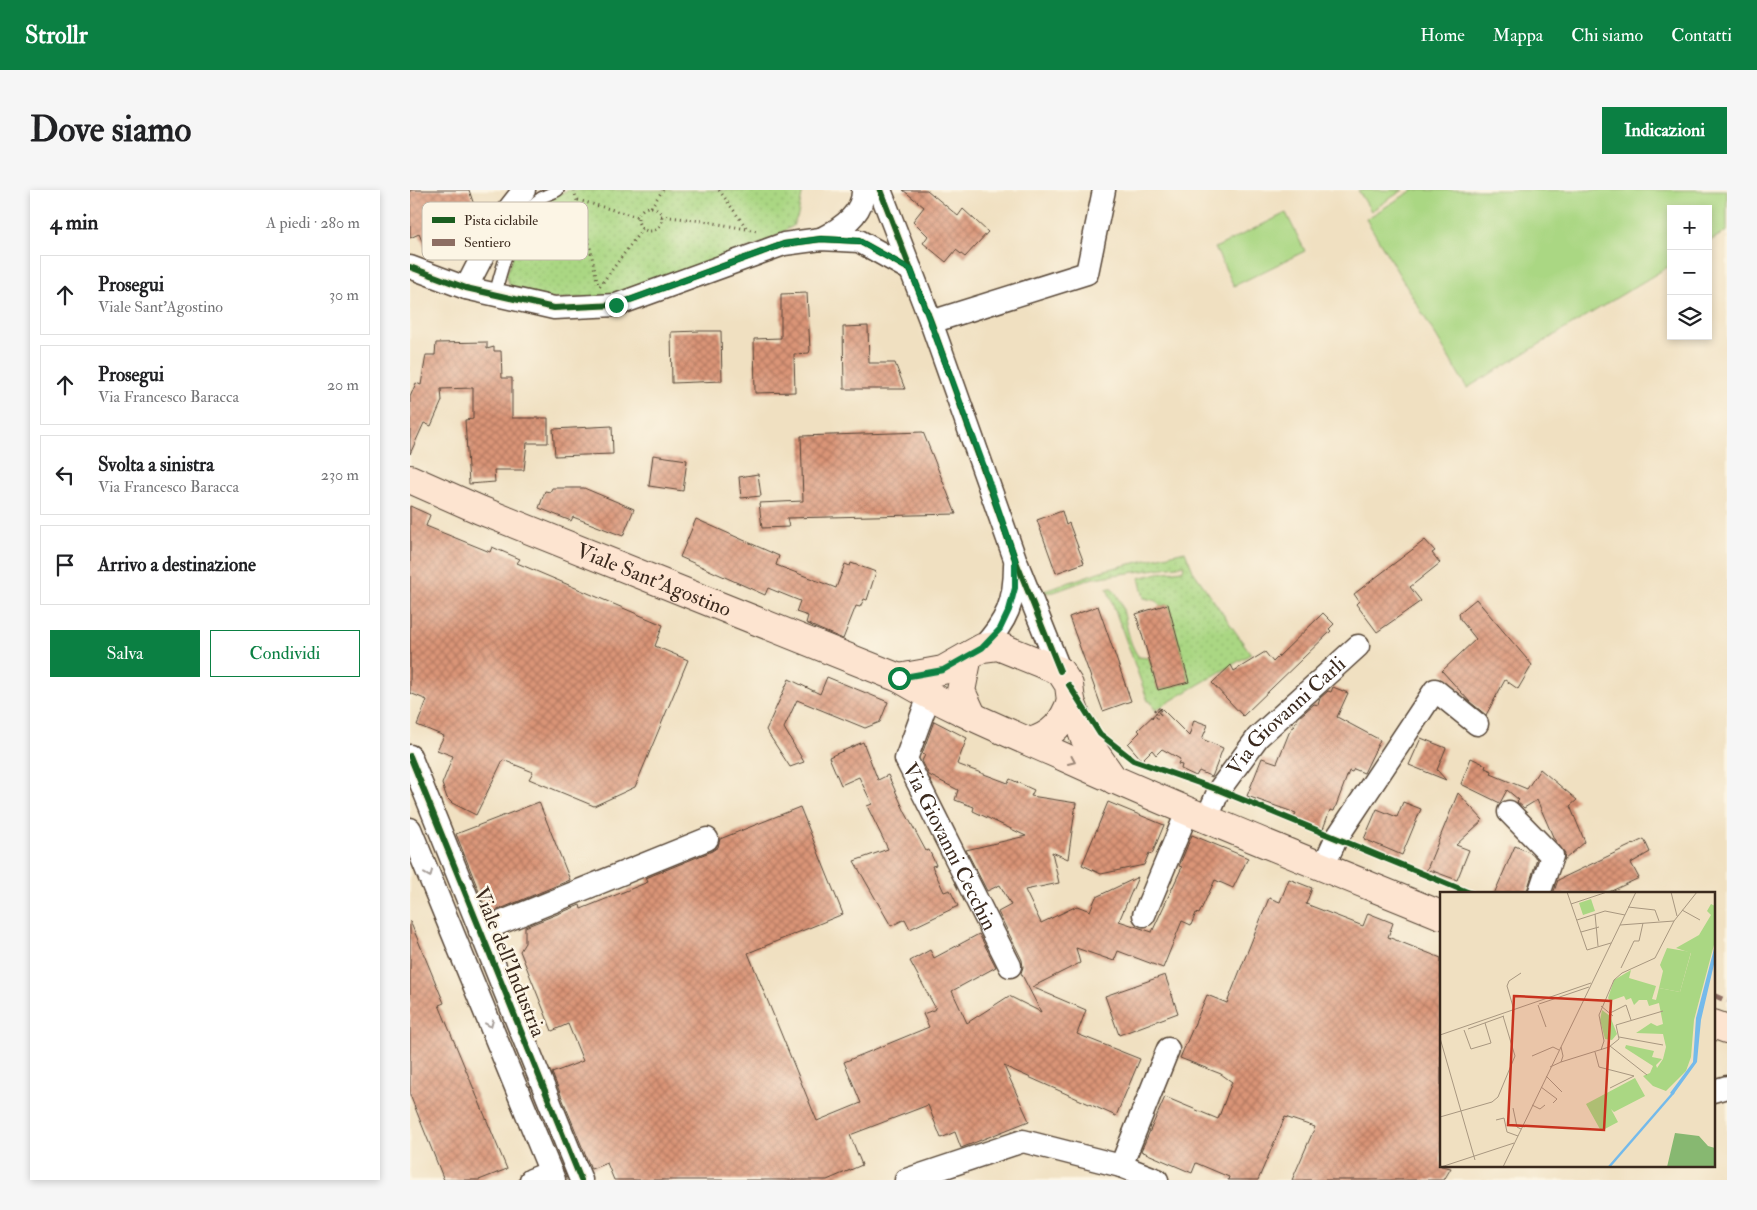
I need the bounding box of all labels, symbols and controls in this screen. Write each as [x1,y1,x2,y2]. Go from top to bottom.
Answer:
text: Strollr [25,20,88,51]
text: Home [1420,24,1465,47]
text: Mappa [1493,24,1543,47]
text: Chi siamo [1571,24,1643,47]
text: Contatti [1671,24,1732,47]
button: Indicazioni [1602,107,1727,154]
text: Dove siamo [30,108,191,152]
legend [422,202,588,260]
map controls [1667,205,1712,340]
button: + [1667,205,1712,250]
text: 4 min [50,209,98,236]
text: Pista ciclabile [464,212,538,229]
text: A piedi · 280 m [266,213,360,233]
text: Sentiero [464,234,511,251]
button: − [1667,250,1712,295]
text: Prosegui [98,273,164,297]
icon: ahead [51,281,79,309]
text: 30 m [329,285,359,305]
route end [605,294,628,317]
button: layers [1667,295,1712,340]
text: Viale Sant'Agostino [98,297,223,317]
text: Prosegui [98,363,164,387]
icon: ahead [51,371,79,399]
text: 20 m [327,375,359,395]
text: Via Francesco Baracca [98,387,239,407]
text: Svolta a sinistra [98,453,214,477]
icon: left [51,461,79,489]
text: 230 m [321,465,359,485]
text: Via Francesco Baracca [98,477,239,497]
street label: Viale Sant'Agostino [573,537,735,623]
icon: arrive [51,551,79,579]
text: Arrivo a destinazione [98,553,256,577]
button: Salva [50,630,200,677]
button: Condividi [210,630,360,677]
street label: Via Giovanni Carli [1221,650,1352,781]
route start [888,667,911,690]
one-way arrow [1067,754,1076,765]
street label: Via Giovanni Cecchin [896,758,1003,935]
one-way arrow [422,869,433,878]
street label: Viale dell'Industria [467,883,552,1041]
inset map [1440,892,1714,1168]
one-way arrow [485,1020,495,1028]

